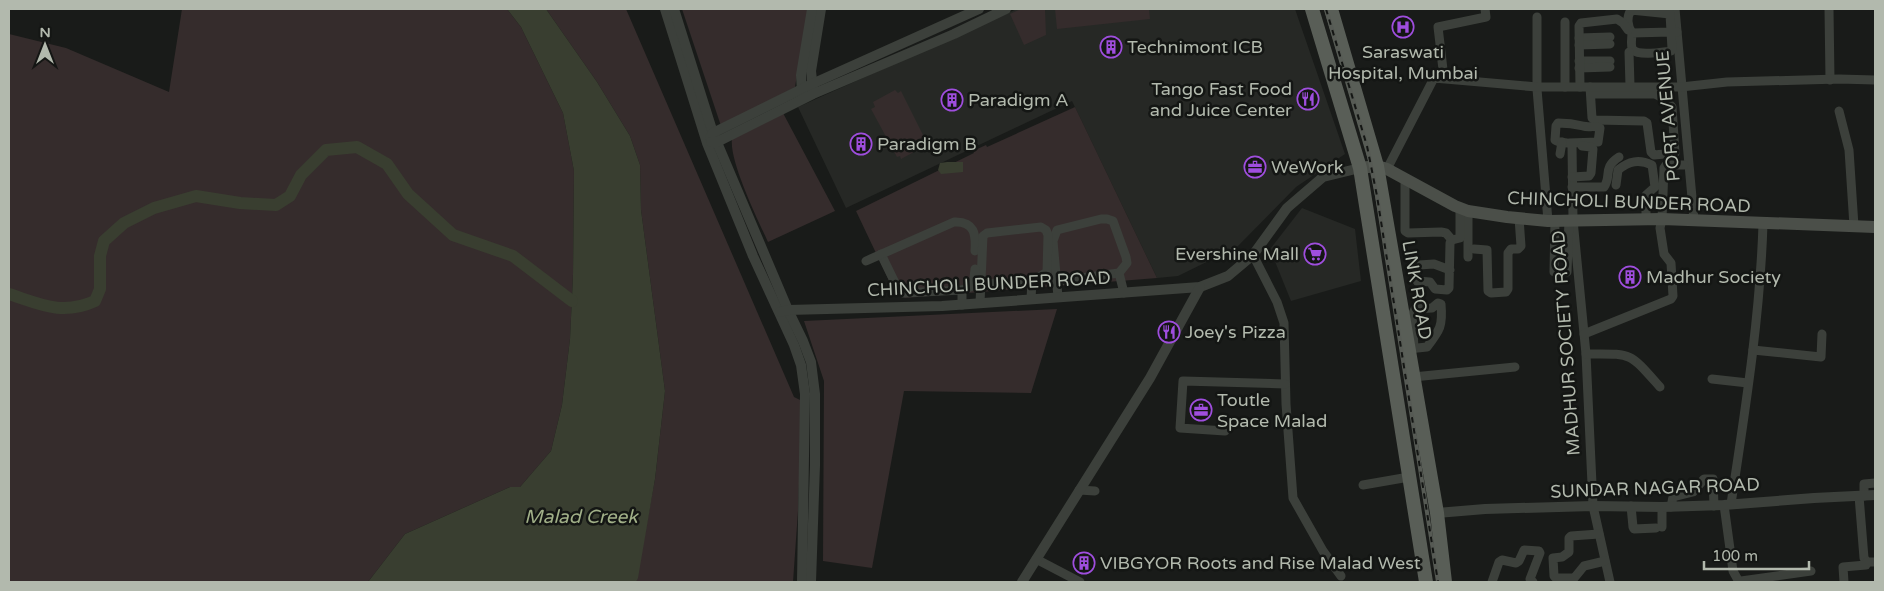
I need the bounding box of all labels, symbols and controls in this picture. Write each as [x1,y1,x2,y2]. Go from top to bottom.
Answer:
hospital icon: Saraswati Hospital, Mumbai [1391,15,1415,39]
north arrow [20,20,70,70]
text: N [39,24,51,41]
building icon: Technimont ICB [1099,35,1123,59]
place label: Technimont ICB [1127,36,1263,58]
place label: Saraswati Hospital, Mumbai [1328,41,1478,84]
street label: PORT AVENUE [1651,50,1685,182]
place label: Tango Fast Food and Juice Center [1150,78,1292,121]
restaurant icon: Tango Fast Food and Juice Center [1296,87,1320,111]
building icon: Paradigm A [940,88,964,112]
place label: Paradigm A [968,89,1069,111]
building icon: Paradigm B [849,132,873,156]
place label: Paradigm B [877,133,977,155]
office icon: WeWork [1243,155,1267,179]
place label: WeWork [1271,156,1344,178]
street label: CHINCHOLI BUNDER ROAD [1507,187,1751,217]
street label: MADHUR SOCIETY ROAD [1547,230,1585,456]
street label: LINK ROAD [1397,238,1437,342]
supermarket icon: Evershine Mall [1303,242,1327,266]
place label: Evershine Mall [1175,243,1299,265]
building icon: Madhur Society [1618,265,1642,289]
place label: Madhur Society [1646,266,1781,288]
street label: CHINCHOLI BUNDER ROAD [867,267,1111,301]
restaurant icon: Joey's Pizza [1157,320,1181,344]
place label: Joey's Pizza [1185,321,1286,343]
place label: Toutle Space Malad [1217,389,1327,432]
office icon: Toutle Space Malad [1189,398,1213,422]
street label: SUNDAR NAGAR ROAD [1550,473,1760,503]
water label: Malad Creek [524,506,639,528]
scale bar [1704,538,1809,570]
text: 100 m [1712,547,1758,565]
building icon: VIBGYOR Roots and Rise Malad West [1072,551,1096,575]
place label: VIBGYOR Roots and Rise Malad West [1100,552,1421,574]

